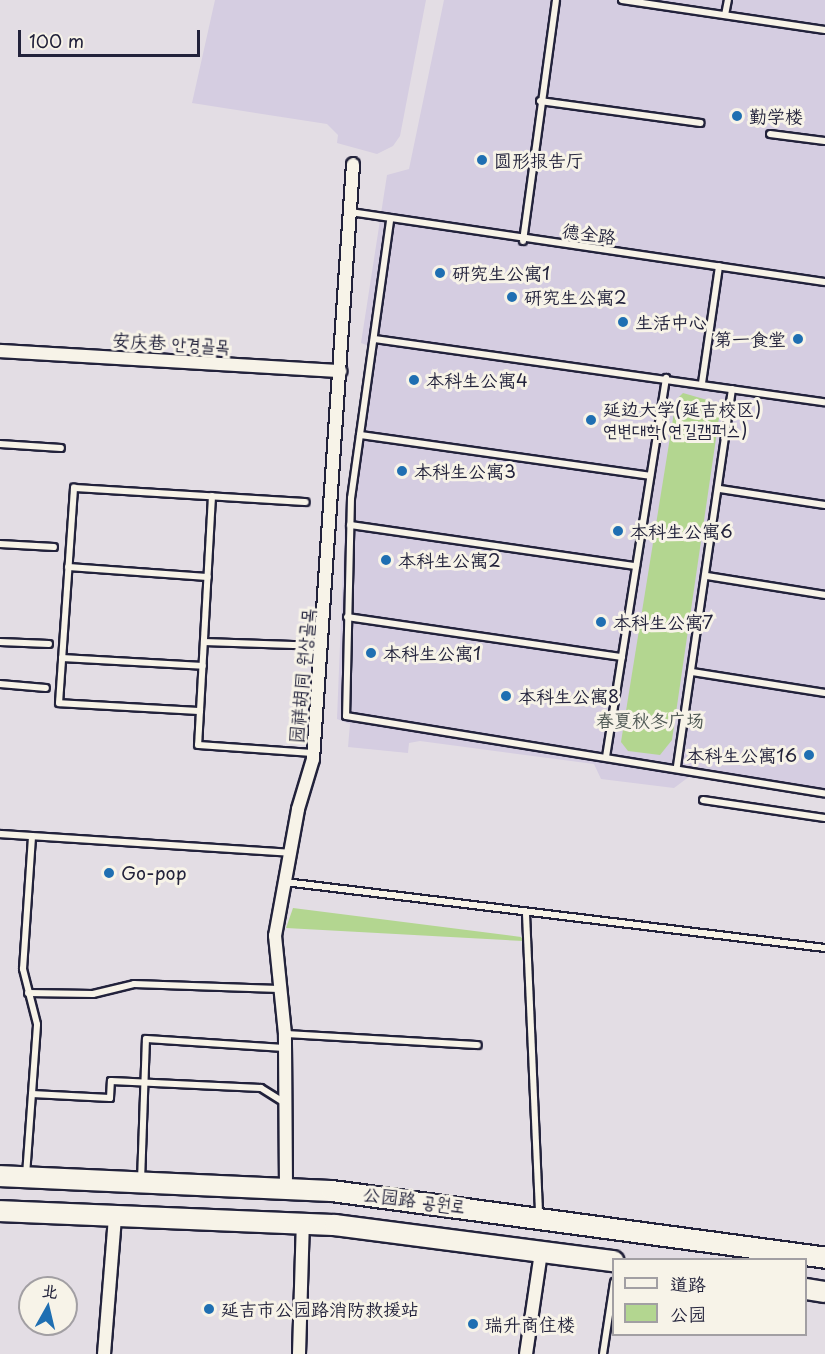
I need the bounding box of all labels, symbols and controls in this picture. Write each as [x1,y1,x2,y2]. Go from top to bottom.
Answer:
scale bar [21,18,202,56]
text: 100 m [29,27,84,54]
place label: 勤学楼 [749,105,803,127]
marker: 勤学楼 [730,109,744,123]
place label: 圆形报告厅 [494,149,584,171]
marker: 圆形报告厅 [475,153,489,167]
street label: 德全路 [561,220,617,248]
place label: 研究生公寓1 [452,262,550,284]
marker: 研究生公寓1 [433,266,447,280]
place label: 研究生公寓2 [524,286,627,308]
marker: 研究生公寓2 [505,290,519,304]
place label: 生活中心 [635,311,707,333]
marker: 生活中心 [616,315,630,329]
place label: 第一食堂 [714,328,786,350]
street label: 安庆巷 안경골목 [112,329,230,357]
marker: 第一食堂 [791,332,805,346]
place label: 本科生公寓4 [426,369,528,391]
marker: 本科生公寓4 [407,373,421,387]
place label: 延边大学(延吉校区) 연변대학(연길캠퍼스) [603,399,761,442]
marker: 延边大学(延吉校区) 연변대학(연길캠퍼스) [584,413,598,427]
place label: 本科生公寓3 [414,460,516,482]
marker: 本科生公寓3 [395,464,409,478]
place label: 本科生公寓6 [630,520,733,542]
marker: 本科生公寓6 [611,524,625,538]
place label: 本科生公寓2 [398,549,501,571]
marker: 本科生公寓2 [379,553,393,567]
street label: 园祥胡同 원상골목 [285,607,319,745]
place label: 本科生公寓7 [613,611,713,633]
marker: 本科生公寓7 [594,615,608,629]
place label: 本科生公寓1 [383,642,481,664]
marker: 本科生公寓1 [364,646,378,660]
place label: 本科生公寓8 [518,685,619,707]
marker: 本科生公寓8 [499,689,513,703]
park label: 春夏秋冬广场 [596,709,704,731]
place label: 本科生公寓16 [686,744,797,766]
marker: 本科生公寓16 [802,748,816,762]
place label: Go-pop [121,862,187,884]
marker: Go-pop [102,866,116,880]
street label: 公园路 공원로 [361,1183,467,1217]
legend [612,1258,807,1336]
text: 道路 [670,1270,706,1297]
north arrow [18,1276,78,1336]
text: 北 [41,1277,60,1303]
place label: 延吉市公园路消防救援站 [221,1298,419,1320]
text: 公园 [670,1300,706,1327]
marker: 延吉市公园路消防救援站 [202,1302,216,1316]
place label: 瑞升商住楼 [485,1313,575,1335]
marker: 瑞升商住楼 [466,1317,480,1331]

